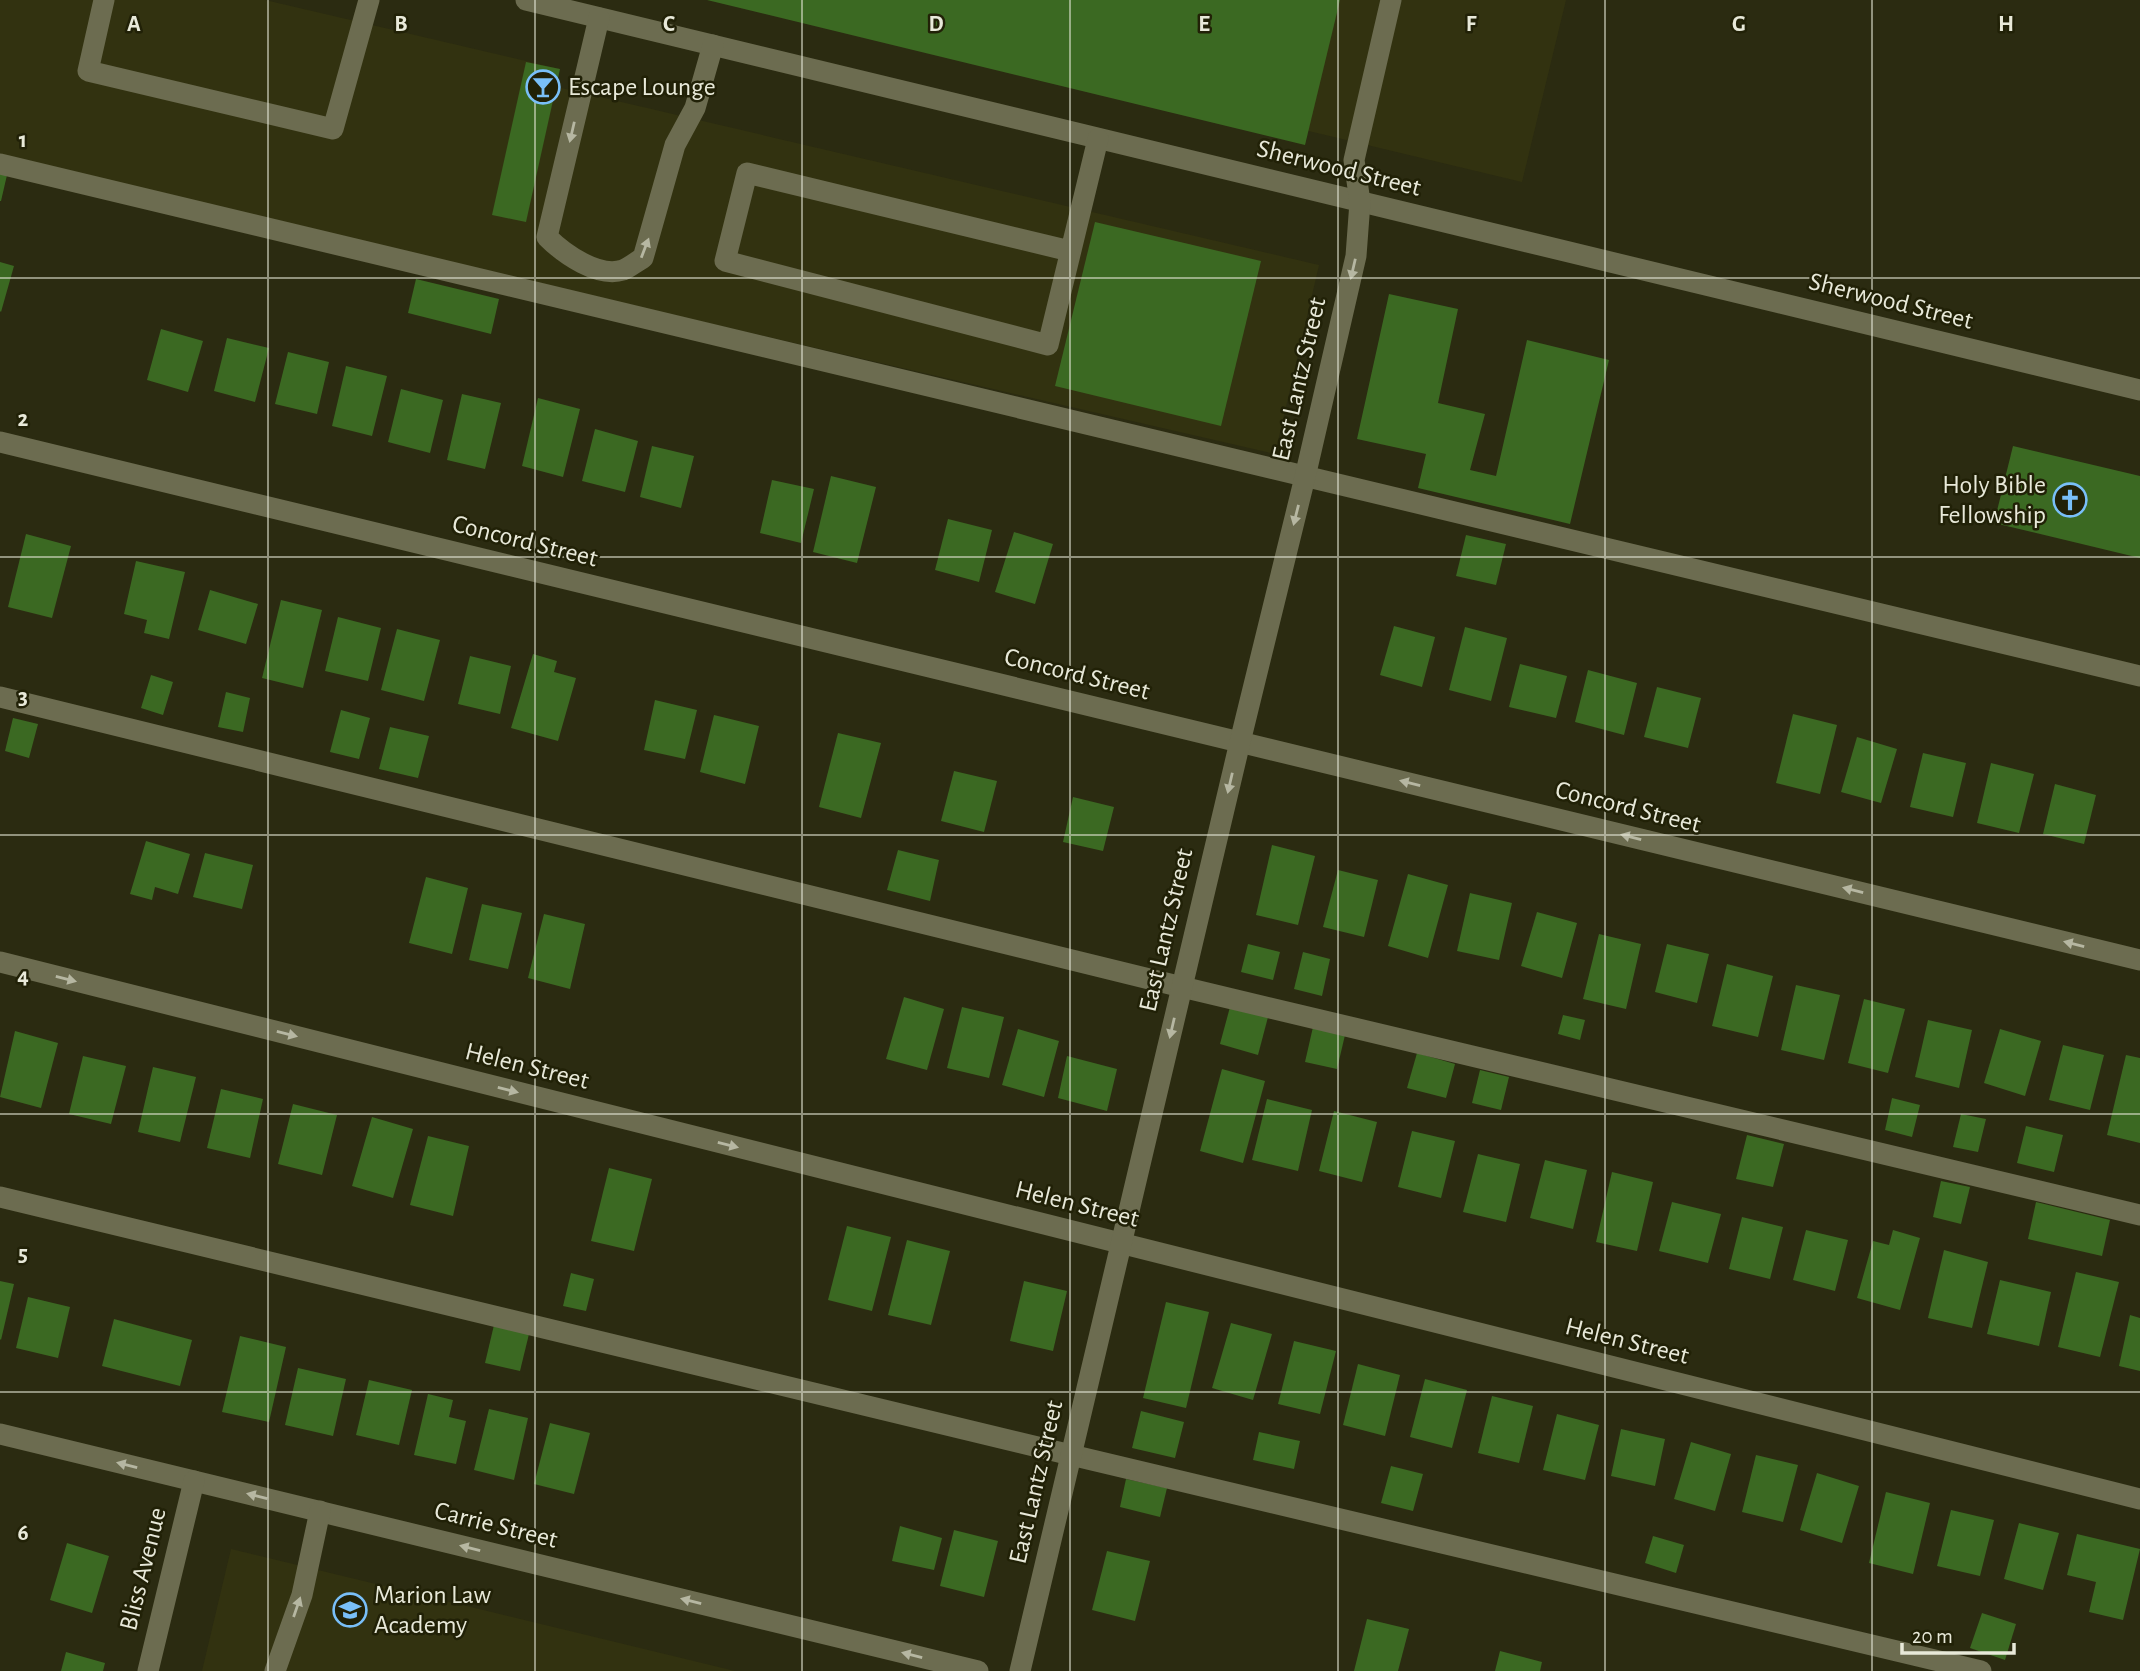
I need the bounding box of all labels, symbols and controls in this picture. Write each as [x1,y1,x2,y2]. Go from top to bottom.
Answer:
text: A [127,13,141,36]
text: B [394,13,408,36]
text: C [663,13,675,36]
text: D [928,13,944,36]
text: E [1198,13,1210,36]
text: F [1466,13,1477,36]
text: G [1732,13,1746,36]
text: H [1998,13,2014,36]
bar icon: Escape Lounge [524,68,562,106]
place label: Escape Lounge [568,74,716,100]
one-way arrow [566,121,577,143]
text: 1 [19,129,27,152]
street label: Sherwood Street [1254,135,1424,201]
one-way arrow [639,237,650,258]
one-way arrow [1347,258,1358,280]
street label: Sherwood Street [1806,268,1976,334]
street label: East Lantz Street [1268,295,1330,463]
text: 2 [18,408,29,431]
place label: Holy Bible Fellowship [1938,472,2046,528]
church icon: Holy Bible Fellowship [2051,481,2089,519]
one-way arrow [1290,504,1301,526]
street label: Concord Street [450,510,600,572]
street label: Concord Street [1002,643,1152,705]
text: 3 [18,686,28,709]
one-way arrow [1224,772,1235,794]
street label: Concord Street [1553,776,1703,838]
one-way arrow [1399,778,1421,789]
one-way arrow [1620,831,1642,842]
street label: East Lantz Street [1135,846,1197,1014]
one-way arrow [1841,884,1863,895]
one-way arrow [2063,938,2085,949]
text: 4 [17,965,29,988]
one-way arrow [55,974,77,985]
one-way arrow [1166,1018,1177,1040]
one-way arrow [276,1029,298,1040]
street label: Helen Street [462,1038,592,1094]
one-way arrow [497,1085,519,1096]
one-way arrow [717,1140,739,1151]
street label: Helen Street [1012,1176,1142,1232]
text: 5 [18,1243,28,1266]
street label: Helen Street [1562,1313,1692,1369]
street label: East Lantz Street [1005,1398,1067,1566]
one-way arrow [116,1459,138,1470]
one-way arrow [245,1490,267,1501]
street label: Carrie Street [432,1497,560,1553]
street label: Bliss Avenue [115,1505,171,1633]
text: 6 [17,1522,29,1545]
one-way arrow [459,1542,481,1553]
place label: Marion Law Academy [374,1582,491,1638]
school or university icon: Marion Law Academy [331,1591,369,1629]
one-way arrow [680,1595,702,1606]
one-way arrow [292,1596,303,1617]
scale bar [1902,1612,2014,1656]
text: 20 m [1912,1626,1953,1647]
one-way arrow [901,1649,923,1660]

